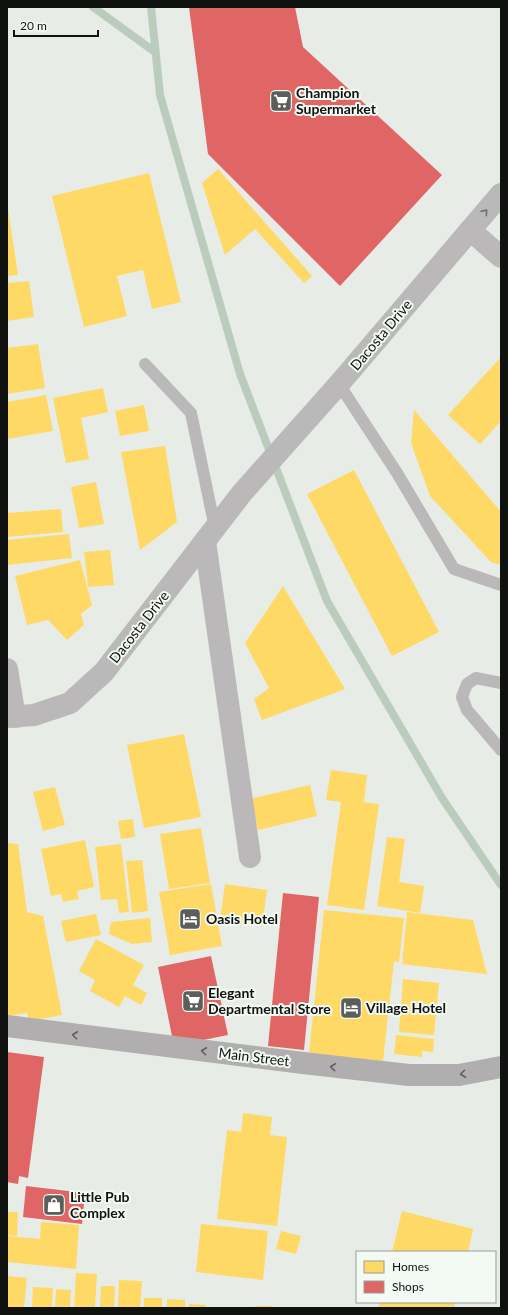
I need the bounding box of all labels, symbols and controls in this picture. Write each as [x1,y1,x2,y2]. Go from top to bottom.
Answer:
scale bar [14,12,98,38]
text: 20 m [20,18,47,33]
place label: Champion Supermarket [296,84,377,117]
supermarket icon: Champion Supermarket [268,88,294,114]
one-way arrow [481,209,488,216]
street label: Dacosta Drive [346,296,415,373]
street label: Dacosta Drive [105,587,172,666]
hotel icon: Oasis Hotel [177,906,203,932]
place label: Oasis Hotel [206,910,278,927]
place label: Elegant Departmental Store [208,984,331,1017]
supermarket icon: Elegant Departmental Store [180,988,206,1014]
hotel icon: Village Hotel [338,995,364,1021]
place label: Village Hotel [365,999,446,1016]
one-way arrow [72,1031,78,1040]
street label: Main Street [218,1044,291,1069]
one-way arrow [201,1047,207,1056]
one-way arrow [330,1062,336,1071]
one-way arrow [459,1069,466,1078]
place label: Little Pub Complex [70,1188,130,1221]
shop icon: Little Pub Complex [41,1192,67,1218]
legend [356,1251,496,1303]
text: Homes [392,1259,429,1274]
text: Shops [392,1279,424,1294]

